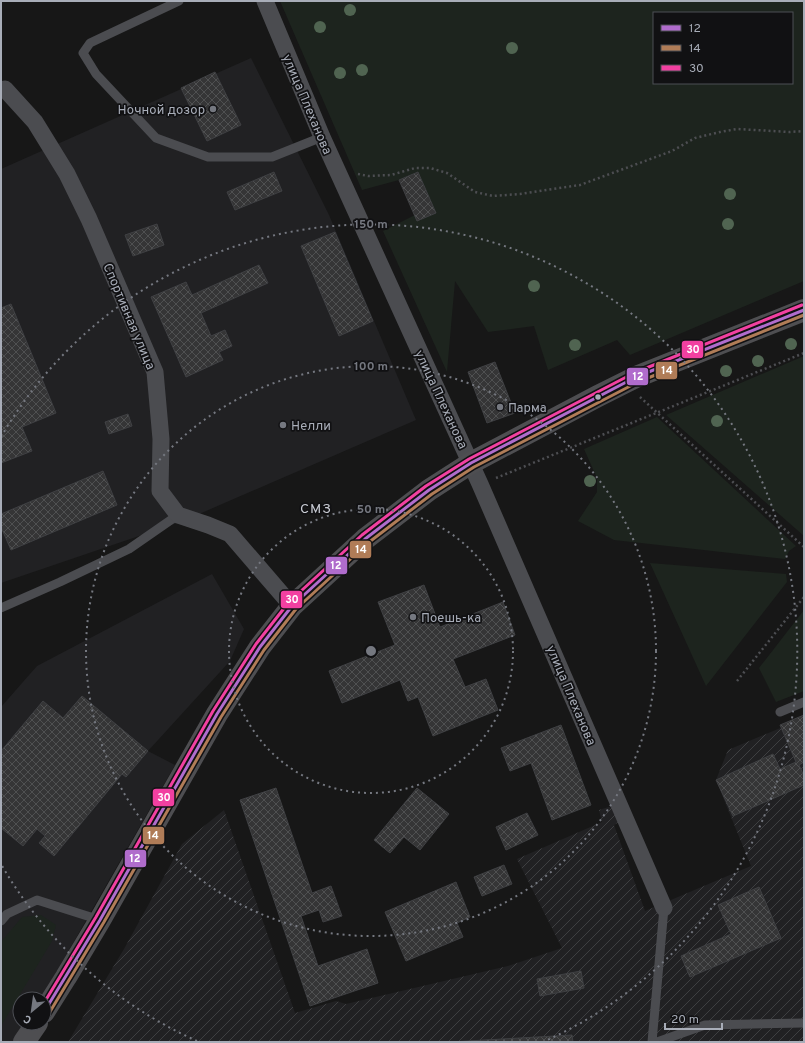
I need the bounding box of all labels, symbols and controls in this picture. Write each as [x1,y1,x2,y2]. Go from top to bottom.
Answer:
legend [653,12,793,84]
text: 12 [689,21,701,37]
text: 14 [689,41,701,57]
street label: улица Плеханова [278,52,334,157]
text: 30 [689,61,704,77]
place label: Ночной дозор [118,103,205,119]
marker: Ночной дозор [208,104,218,114]
text: 150 m [354,217,388,233]
street label: Спортивная улица [98,261,158,372]
line badge: 30 [681,340,704,359]
text: 30 [686,343,700,357]
street label: улица Плеханова [410,348,470,452]
text: 100 m [354,359,388,375]
line badge: 14 [655,361,678,380]
text: 14 [661,364,673,378]
line badge: 12 [626,367,649,386]
text: 12 [632,370,644,384]
unlabelled marker [593,392,603,402]
place label: Парма [508,401,547,417]
marker: Парма [495,402,505,412]
place label: Нелли [291,419,331,435]
marker: Нелли [278,420,288,430]
district label: СМЗ [300,501,332,518]
text: 50 m [357,502,385,518]
line badge: 14 [349,540,372,559]
text: 14 [355,543,367,557]
line badge: 12 [325,556,348,575]
text: 12 [330,559,342,573]
line badge: 30 [280,590,303,609]
text: 30 [285,593,299,607]
place label: Поешь-ка [421,611,481,627]
marker: Поешь-ка [408,612,418,622]
street label: улица Плеханова [542,643,598,748]
centre of rings [364,644,378,658]
line badge: 30 [152,788,175,807]
text: 30 [157,791,171,805]
line badge: 14 [142,826,165,845]
text: 14 [147,829,159,843]
line badge: 12 [124,849,147,868]
text: 12 [129,852,141,866]
north arrow [12,991,52,1031]
scale bar [665,1005,722,1031]
text: С [21,1011,34,1027]
text: 20 m [671,1012,699,1028]

